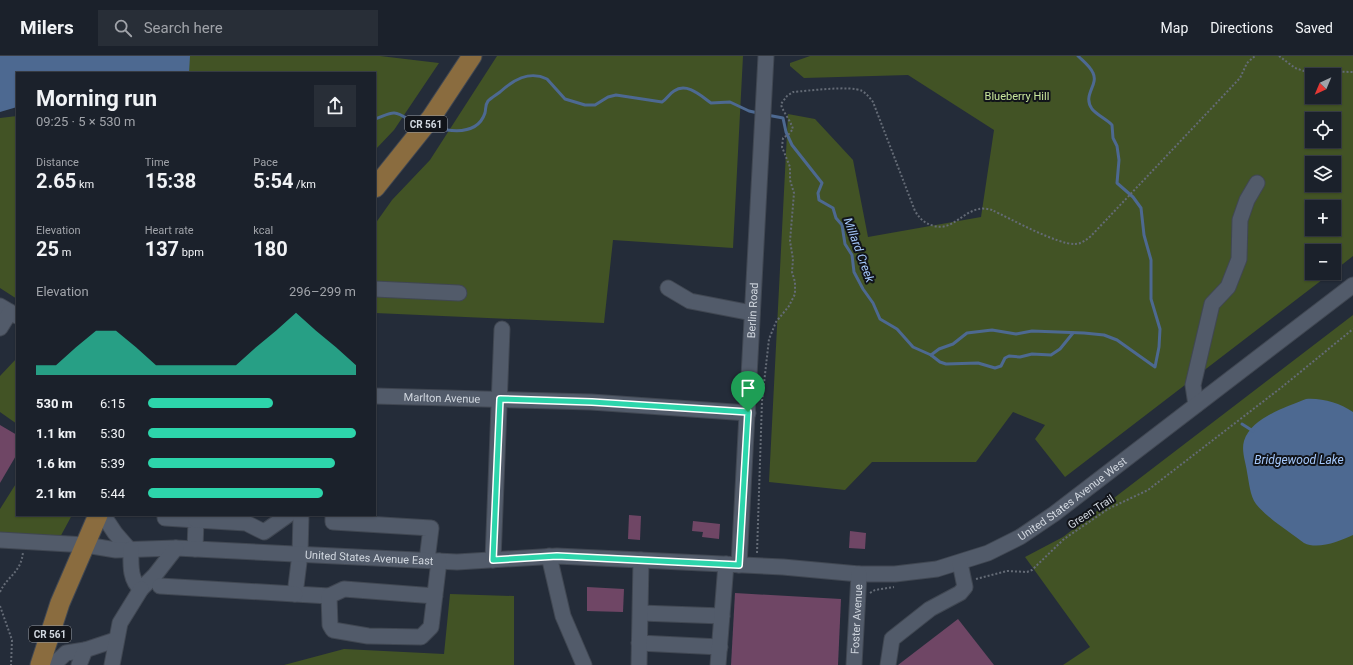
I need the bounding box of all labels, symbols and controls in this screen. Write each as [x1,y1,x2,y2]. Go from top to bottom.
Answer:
search box [98,10,378,46]
text: Milers [20,16,74,39]
icon: search [112,17,134,39]
text: Search here [144,19,223,37]
text: Map [1161,20,1188,36]
text: Directions [1210,20,1273,36]
text: Saved [1295,20,1333,36]
north arrow [1305,68,1341,104]
map controls [1305,68,1341,280]
button: share [314,85,356,127]
text: Morning run [36,86,157,111]
park label: Blueberry Hill [985,90,1049,103]
button: locate [1305,112,1341,148]
text: 09:25 · 5 × 530 m [36,114,135,129]
road number: CR 561 [405,116,447,132]
text: Distance [36,156,79,169]
text: Time [145,156,169,169]
text: Pace [253,156,278,169]
button: layers [1305,156,1341,192]
text: 2.65 [36,169,76,193]
text: 15:38 [145,169,196,193]
text: 5:54 [253,169,293,193]
text: km [76,178,94,191]
text: /km [293,178,316,191]
button: + [1305,200,1341,236]
water label: Millard Creek [841,216,878,285]
text: Elevation [36,224,81,237]
text: Heart rate [145,224,194,237]
text: kcal [253,224,273,237]
text: 25 [36,237,59,261]
text: 137 [145,237,179,261]
text: 180 [253,237,288,261]
button: − [1305,244,1341,280]
text: m [59,246,71,259]
text: bpm [179,246,204,259]
street label: Berlin Road [745,282,760,339]
text: Elevation [36,284,89,299]
text: 296–299 m [289,284,356,299]
pin [731,371,765,412]
icon: arrive [737,377,759,399]
street label: Marlton Avenue [403,390,481,405]
text: 530 m [36,396,73,411]
text: 6:15 [100,396,125,411]
text: 1.1 km [36,426,76,441]
text: 5:30 [100,426,125,441]
water label: Bridgewood Lake [1254,453,1344,467]
street label: United States Avenue West [1015,454,1129,543]
text: 1.6 km [36,456,76,471]
text: 5:39 [100,456,125,471]
text: 2.1 km [36,486,76,501]
text: 5:44 [100,486,125,501]
street label: Green Trail [1065,492,1117,532]
street label: United States Avenue East [305,548,434,567]
street label: Foster Avenue [848,584,865,654]
road number: CR 561 [29,626,71,642]

